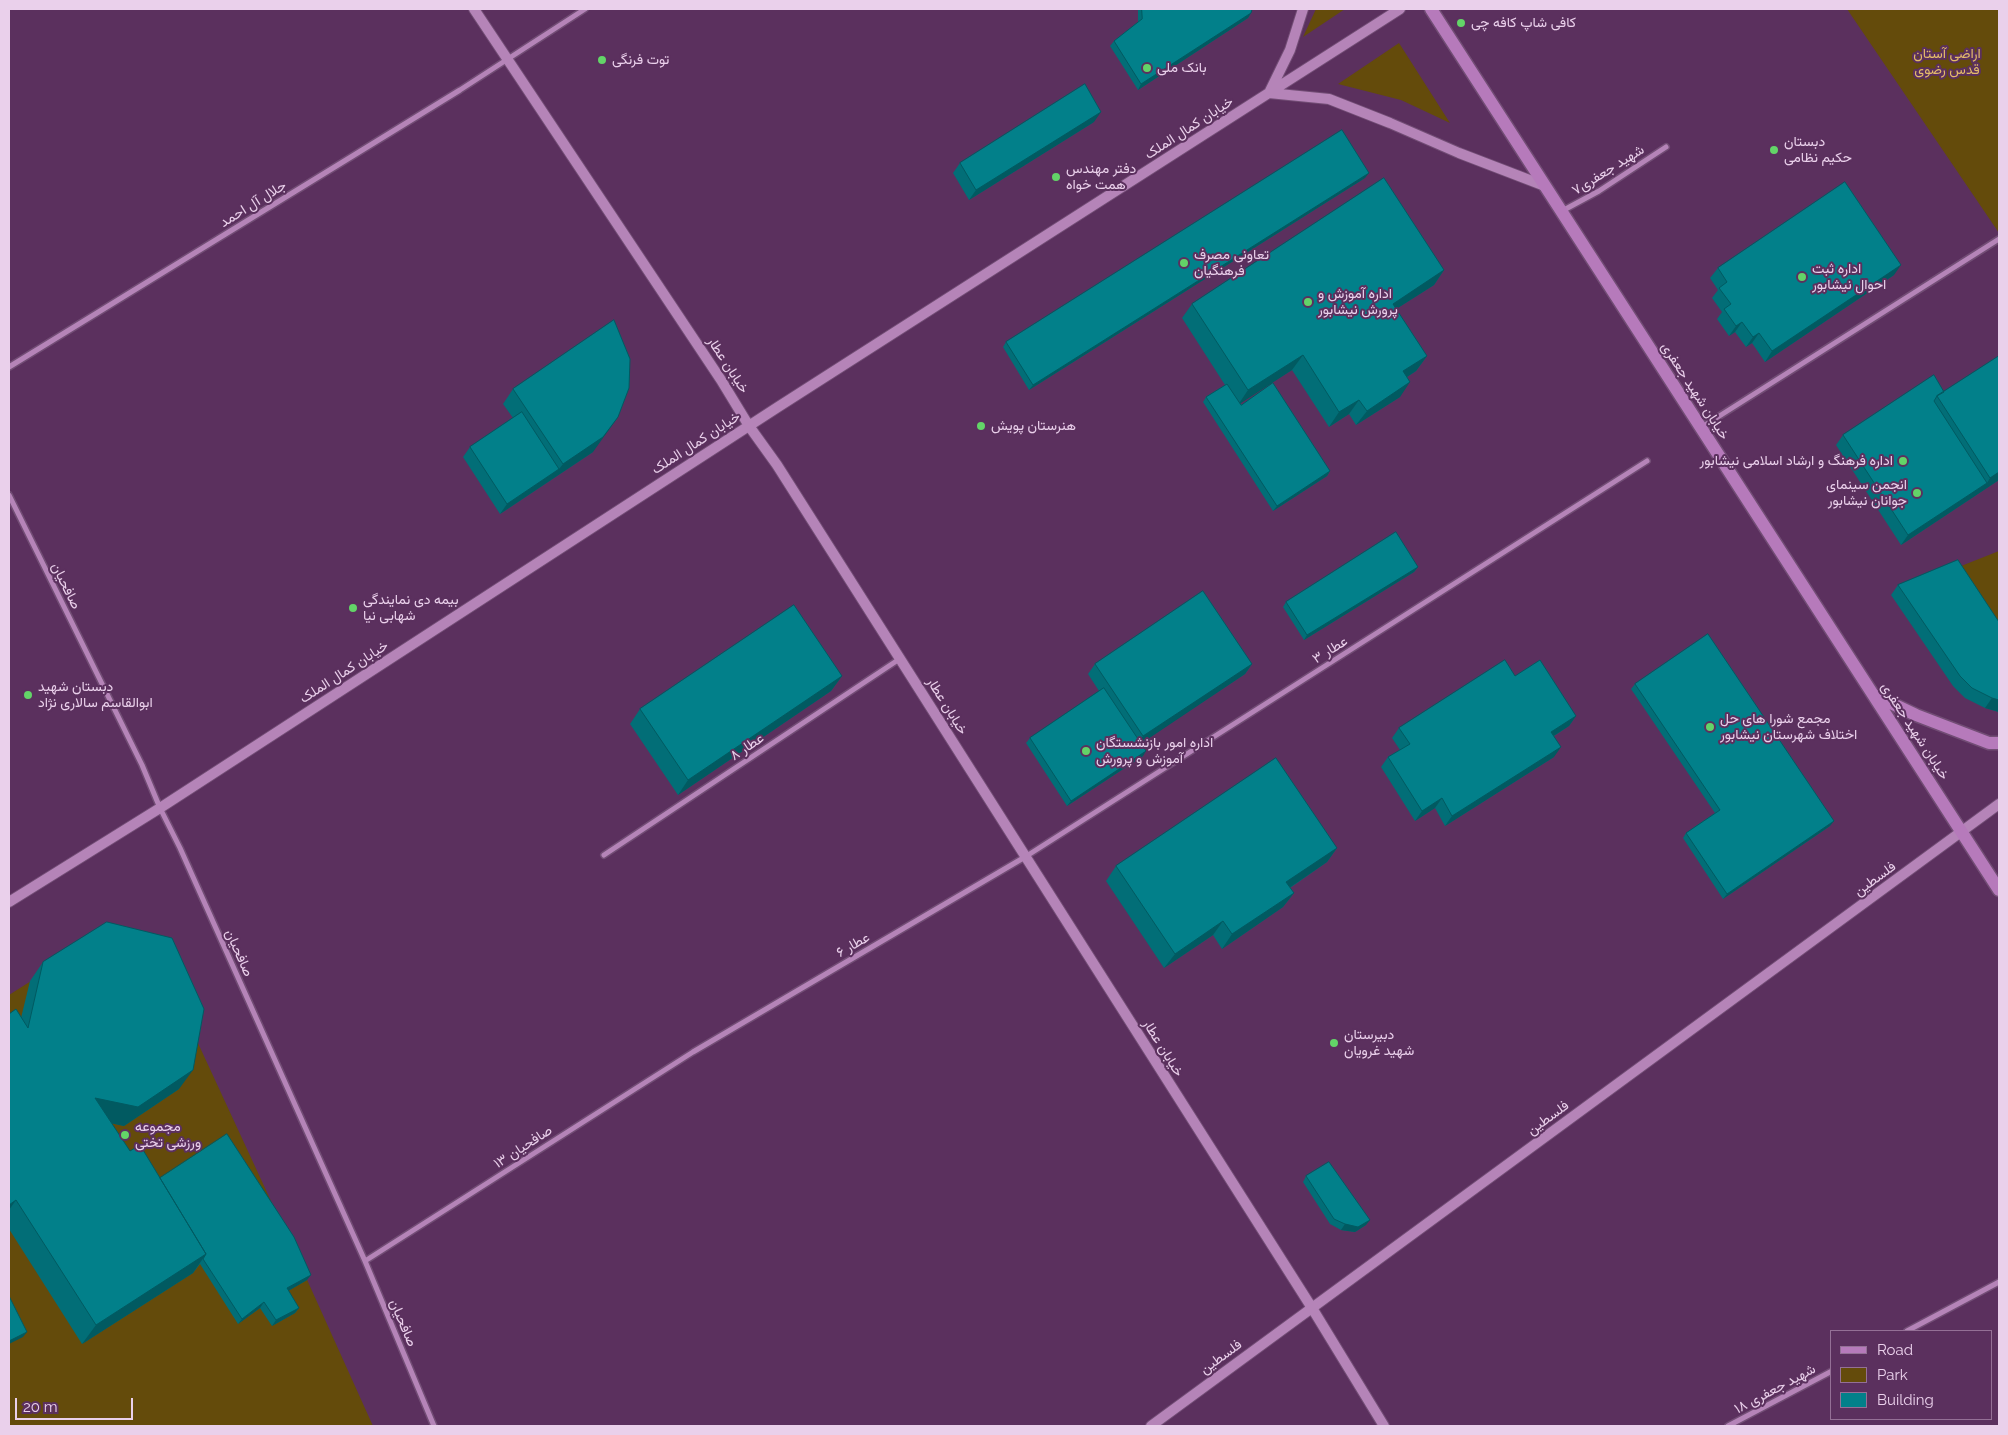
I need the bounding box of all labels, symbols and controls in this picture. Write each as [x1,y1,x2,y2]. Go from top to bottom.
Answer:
place label: کافی شاپ کافه چی [1471,15,1576,31]
marker: کافی شاپ کافه چی [1455,17,1467,29]
park label: اراضی آستان قدس رضوی [1913,46,1981,78]
place label: توت فرنگی [612,52,669,68]
marker: توت فرنگی [596,54,608,66]
place label: بانک ملی [1157,60,1207,76]
marker: بانک ملی [1141,62,1153,74]
street label: خیابان کمال الملک [1142,93,1236,163]
place label: دبستان حکیم نظامی [1784,134,1852,166]
street label: شهید جعفری۷ [1569,141,1647,199]
marker: دبستان حکیم نظامی [1768,144,1780,156]
place label: دفتر مهندس همت خواه [1066,161,1136,193]
marker: دفتر مهندس همت خواه [1050,171,1062,183]
street label: جلال آل احمد [217,177,289,231]
place label: تعاونی مصرف فرهنگیان [1194,247,1269,280]
marker: تعاونی مصرف فرهنگیان [1178,257,1190,269]
place label: اداره ثبت احوال نیشابور [1812,261,1886,294]
marker: اداره ثبت احوال نیشابور [1796,271,1808,283]
place label: اداره آموزش و پرورش نیشابور [1318,286,1398,318]
marker: اداره آموزش و پرورش نیشابور [1302,296,1314,308]
street label: خیابان عطار [703,334,753,396]
street label: خیابان شهید جعفری [1657,339,1733,443]
street label: خیابان کمال الملک [649,408,743,478]
place label: هنرستان پویش [991,418,1076,434]
marker: هنرستان پویش [975,420,987,432]
place label: اداره فرهنگ و ارشاد اسلامی نیشابور [1700,453,1893,469]
marker: اداره فرهنگ و ارشاد اسلامی نیشابور [1897,455,1909,467]
place label: انجمن سینمای جوانان نیشابور [1826,477,1907,510]
marker: انجمن سینمای جوانان نیشابور [1911,487,1923,499]
street label: صافحیان [48,560,84,612]
place label: بیمه دی نمایندگی شهابی نیا [363,592,459,624]
marker: بیمه دی نمایندگی شهابی نیا [347,602,359,614]
street label: عطار ۳ [1309,633,1351,667]
street label: خیابان کمال الملک [297,637,391,707]
street label: خیابان عطار [923,674,971,738]
place label: دبستان شهید ابوالقاسم سالاری نژاد [38,679,153,712]
street label: خیابان شهید جعفری [1877,679,1953,783]
marker: دبستان شهید ابوالقاسم سالاری نژاد [22,689,34,701]
place label: مجمع شورا های حل اختلاف شهرستان نیشابور [1720,711,1857,744]
marker: مجمع شورا های حل اختلاف شهرستان نیشابور [1704,721,1716,733]
street label: عطار ۸ [727,730,767,764]
place label: اداره امور بازنشستگان آموزش و پرورش [1096,735,1213,768]
marker: اداره امور بازنشستگان آموزش و پرورش [1080,745,1092,757]
street label: فلسطین [1851,858,1899,900]
street label: صافحیان [221,927,257,979]
street label: عطار ۶ [833,929,873,961]
street label: خیابان عطار [1139,1016,1187,1080]
place label: دبیرستان شهید غرویان [1344,1027,1414,1060]
marker: دبیرستان شهید غرویان [1328,1037,1340,1049]
street label: فلسطین [1524,1097,1572,1139]
place label: مجموعه ورزشی تختی [135,1119,201,1152]
street label: صافحیان ۱۳ [491,1122,555,1172]
marker: مجموعه ورزشی تختی [119,1129,131,1141]
street label: صافحیان [386,1297,420,1349]
legend [1830,1330,1993,1420]
street label: فلسطین [1197,1336,1245,1378]
text: Road [1877,1341,1913,1359]
street label: شهید جعفری ۱۸ [1731,1361,1819,1417]
text: Park [1877,1366,1908,1384]
scale bar [18,1388,135,1420]
text: Building [1877,1391,1934,1409]
text: 20 m [23,1398,58,1416]

